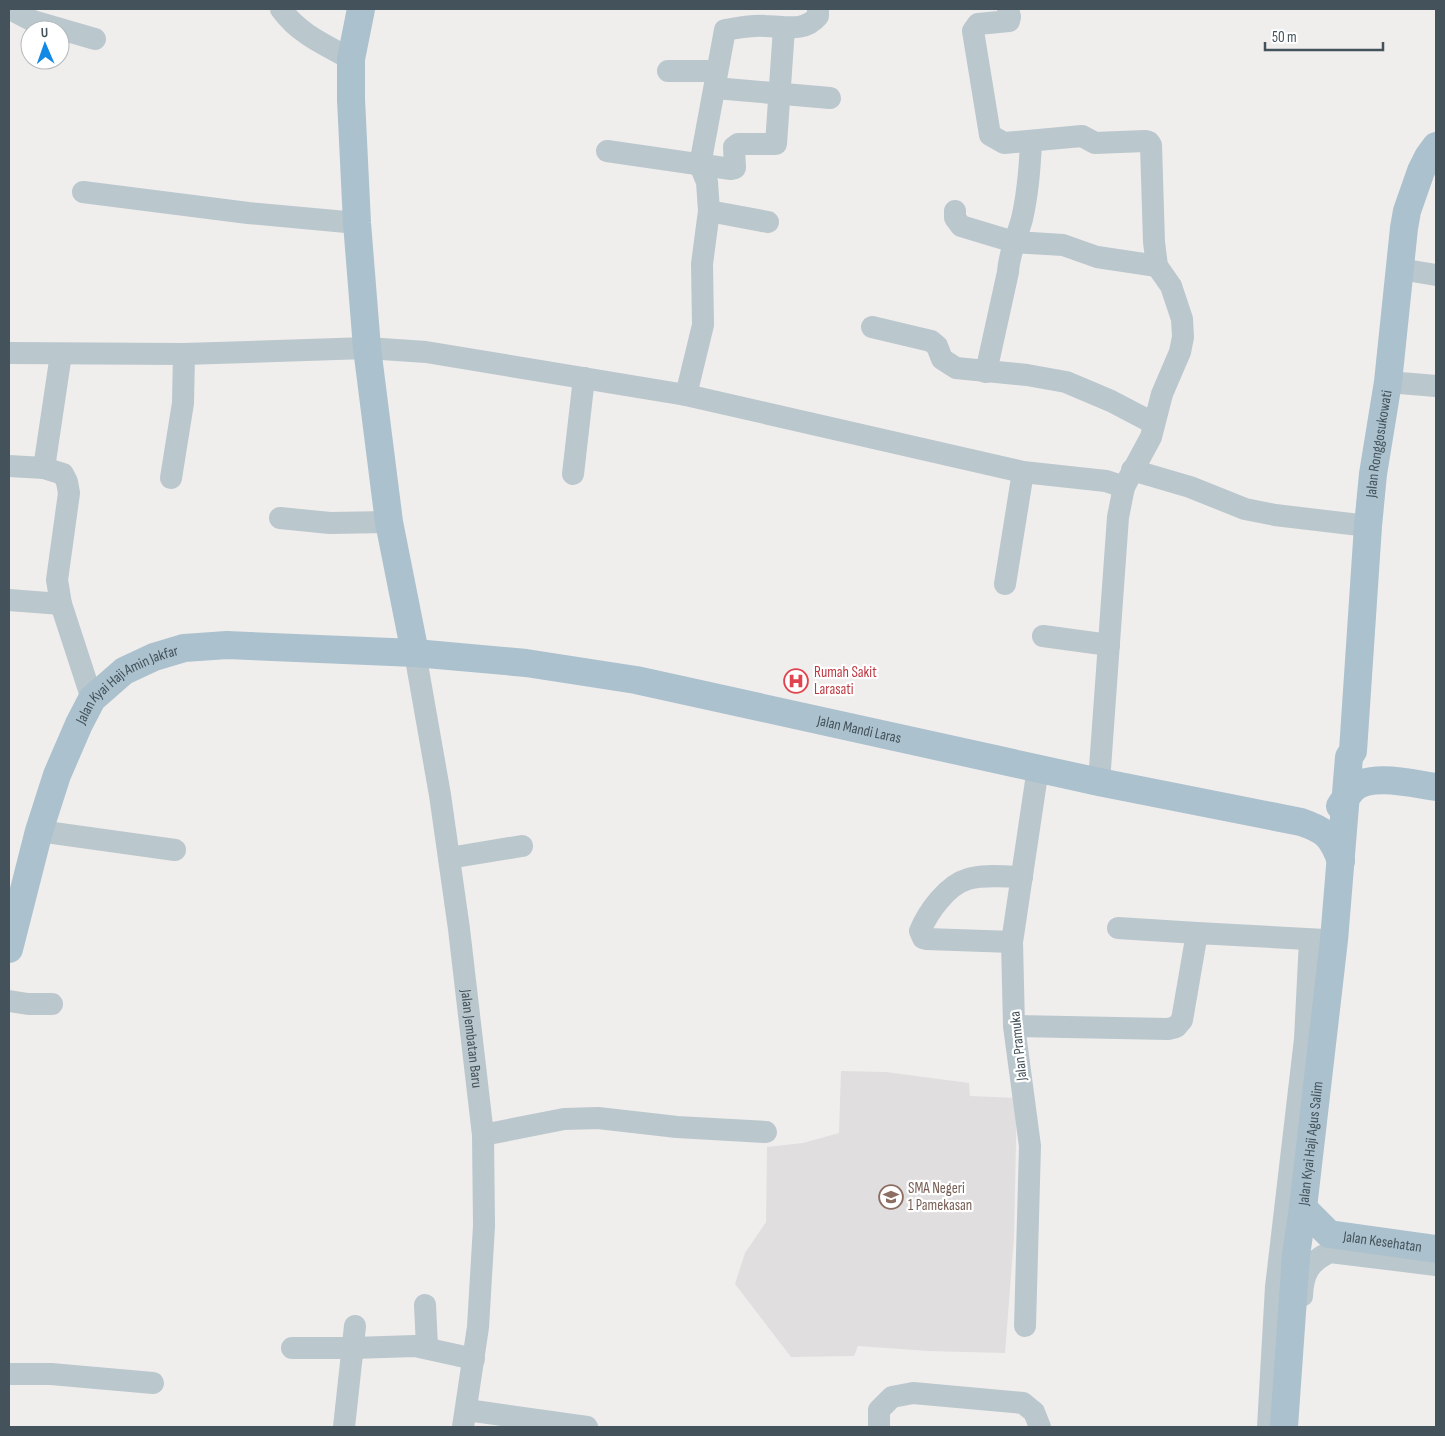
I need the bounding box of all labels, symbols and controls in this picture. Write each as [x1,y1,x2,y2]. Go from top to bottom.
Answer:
north arrow [20,20,70,70]
scale bar [1265,20,1382,52]
text: U [41,24,49,41]
text: 50 m [1272,28,1297,47]
street label: Jalan Ronggosukowati [1362,388,1397,499]
street label: Jalan Kyai Haji Amin Jakfar [71,641,181,728]
place label: Rumah Sakit Larasati [814,663,877,699]
hospital icon: Rumah Sakit Larasati [783,668,809,694]
street label: Jalan Mandi Laras [815,711,903,748]
street label: Jalan Jembatan Baru [456,987,486,1089]
street label: Jalan Pramuka [1005,1010,1032,1083]
street label: Jalan Kyai Haji Agus Salim [1294,1080,1328,1208]
place label: SMA Negeri 1 Pamekasan [908,1179,972,1215]
school or university icon: SMA Negeri 1 Pamekasan [878,1184,904,1210]
street label: Jalan Kesehatan [1341,1227,1423,1257]

